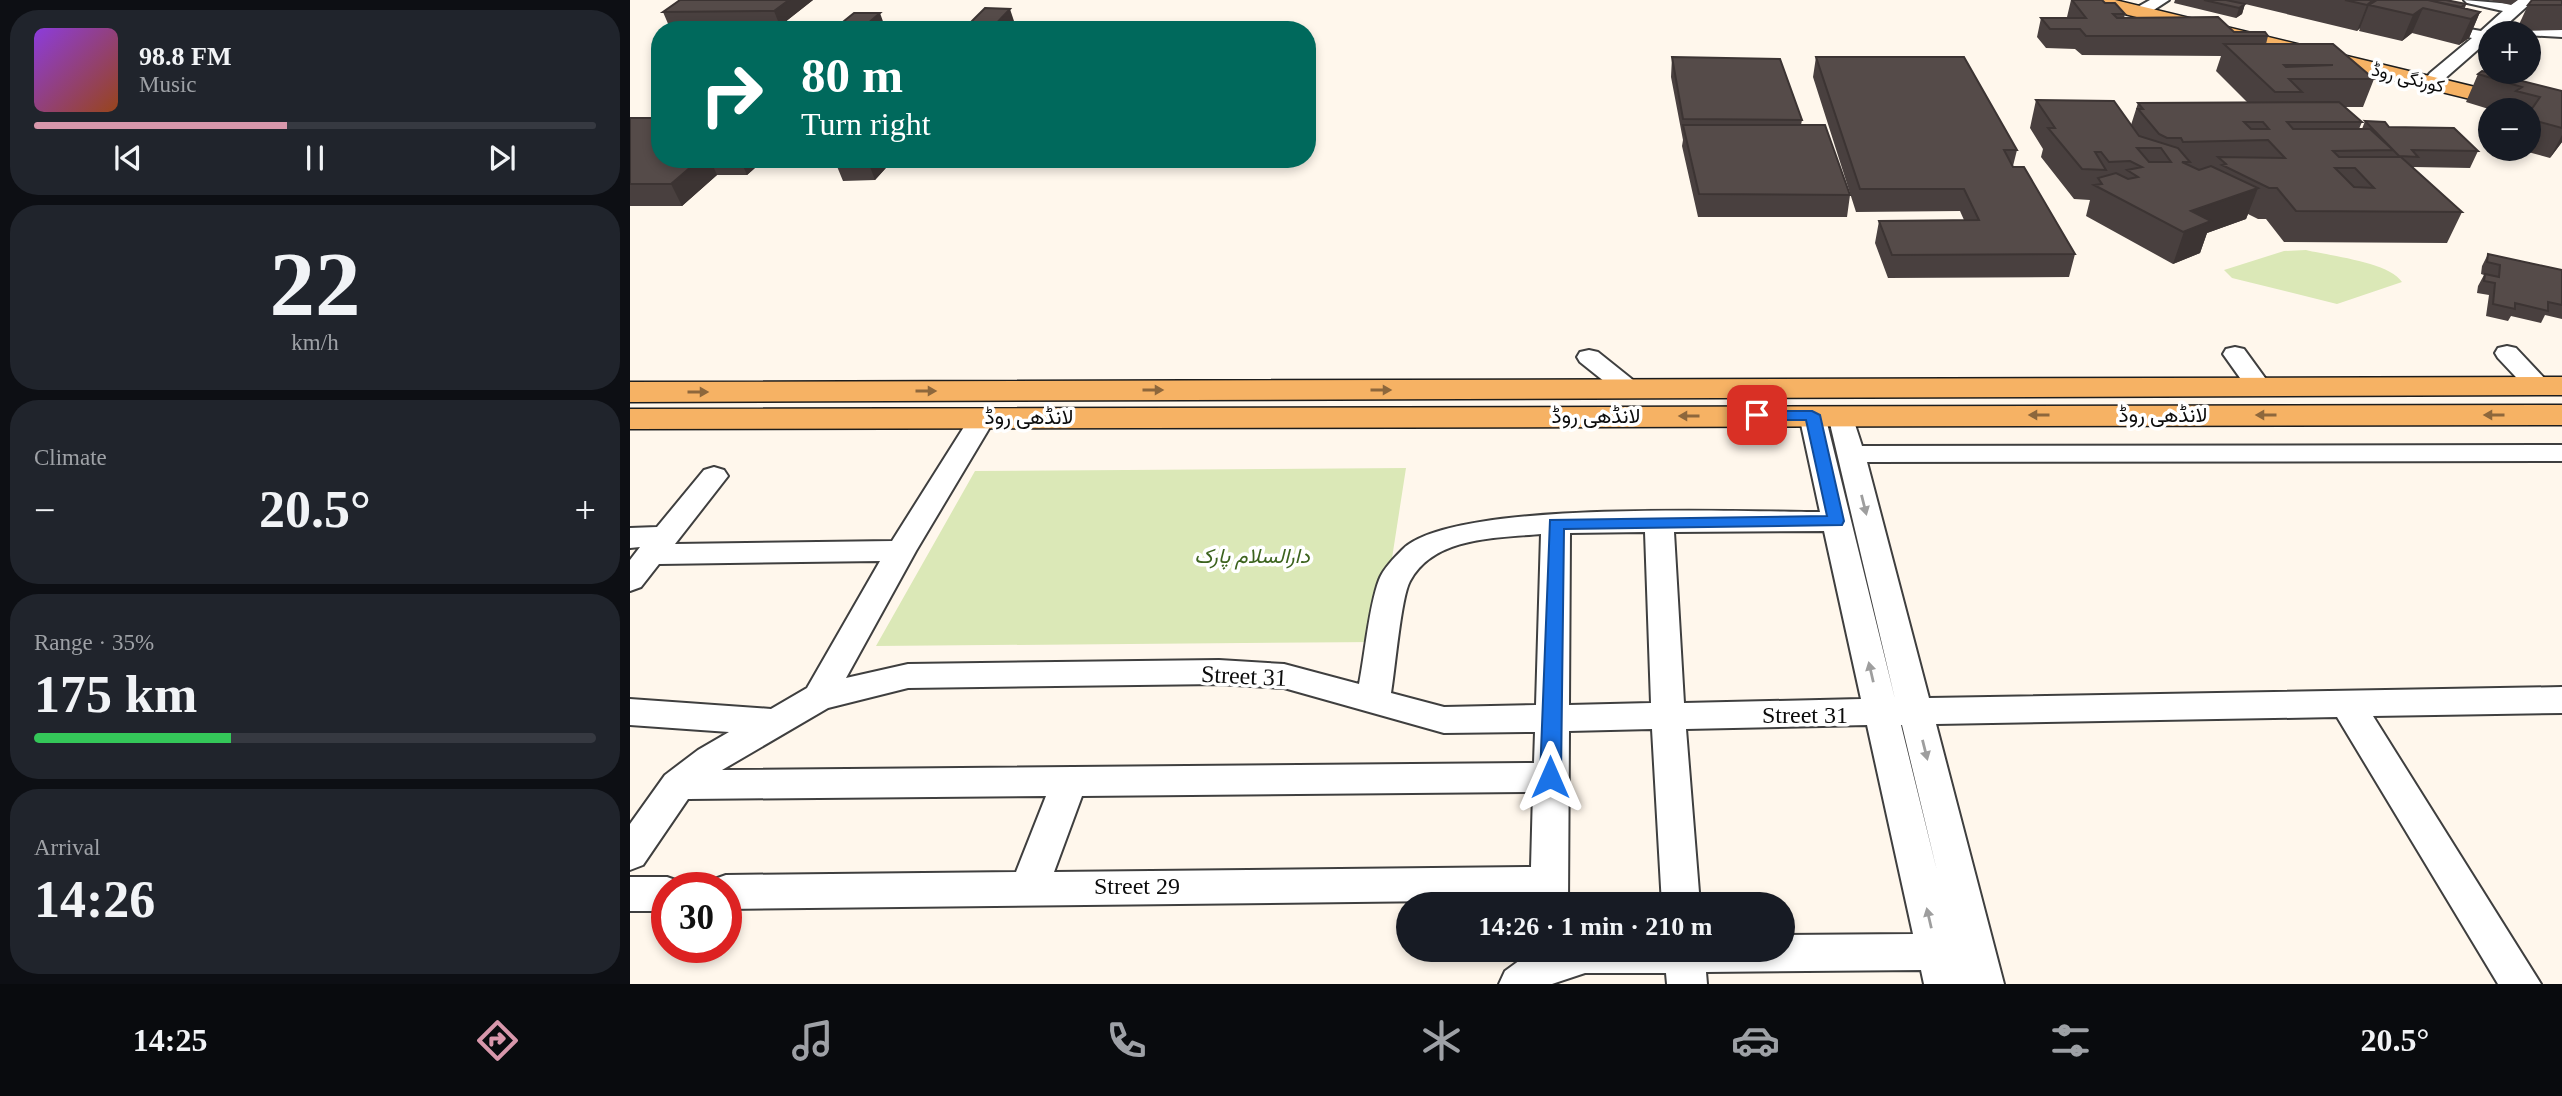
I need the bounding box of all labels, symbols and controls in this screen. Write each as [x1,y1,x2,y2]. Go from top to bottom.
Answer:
map controls [2478,21,2541,161]
button: + [2478,21,2541,84]
text: 98.8 FM [139,42,231,71]
text: 80 m [801,48,903,103]
icon: right [686,49,777,140]
street label: کورنگی روڈ [2369,59,2446,98]
text: Music [139,72,197,97]
button: − [2478,98,2541,161]
text: Turn right [801,106,931,142]
icon: previous [109,139,147,177]
icon: pause [296,139,334,177]
icon: next [483,139,521,177]
text: 22 [270,234,361,335]
text: km/h [291,330,339,355]
one-way arrow [1142,384,1164,396]
one-way arrow [1370,384,1392,396]
one-way arrow [915,385,937,397]
pin [1727,385,1787,445]
one-way arrow [687,386,709,398]
icon: arrive [1738,396,1776,434]
street label: لانڈھی روڈ [2119,403,2207,428]
street label: لانڈھی روڈ [1552,404,1640,429]
street label: لانڈھی روڈ [985,405,1073,430]
one-way arrow [2028,409,2050,421]
one-way arrow [2255,409,2277,421]
one-way arrow [2483,409,2505,421]
one-way arrow [1678,410,1700,422]
text: Climate [34,445,107,470]
text: 20.5° [259,481,371,538]
text: − [34,489,55,531]
text: + [575,489,596,531]
one-way arrow [1859,494,1870,516]
park label: دارالسلام پارک [1194,544,1311,570]
text: Range · 35% [34,630,154,655]
street label: Street 31 [1200,661,1288,691]
one-way arrow [1865,661,1876,683]
text: 175 km [34,666,197,723]
street label: Street 31 [1762,702,1848,728]
one-way arrow [1920,739,1931,761]
position arrow [1513,740,1587,814]
text: Arrival [34,835,100,860]
text: 14:26 [34,871,155,928]
speed limit sign: 30 [651,872,742,963]
street label: Street 29 [1094,873,1180,899]
one-way arrow [1923,906,1934,928]
text: 14:26 · 1 min · 210 m [1479,912,1713,941]
icon: directions [473,1016,522,1065]
icon: music [788,1016,837,1065]
icon: phone [1102,1016,1151,1065]
icon: climate [1417,1016,1466,1065]
icon: car [1731,1016,1780,1065]
icon: filters [2046,1016,2095,1065]
text: 14:25 [133,1022,207,1058]
text: 20.5° [2360,1022,2429,1058]

